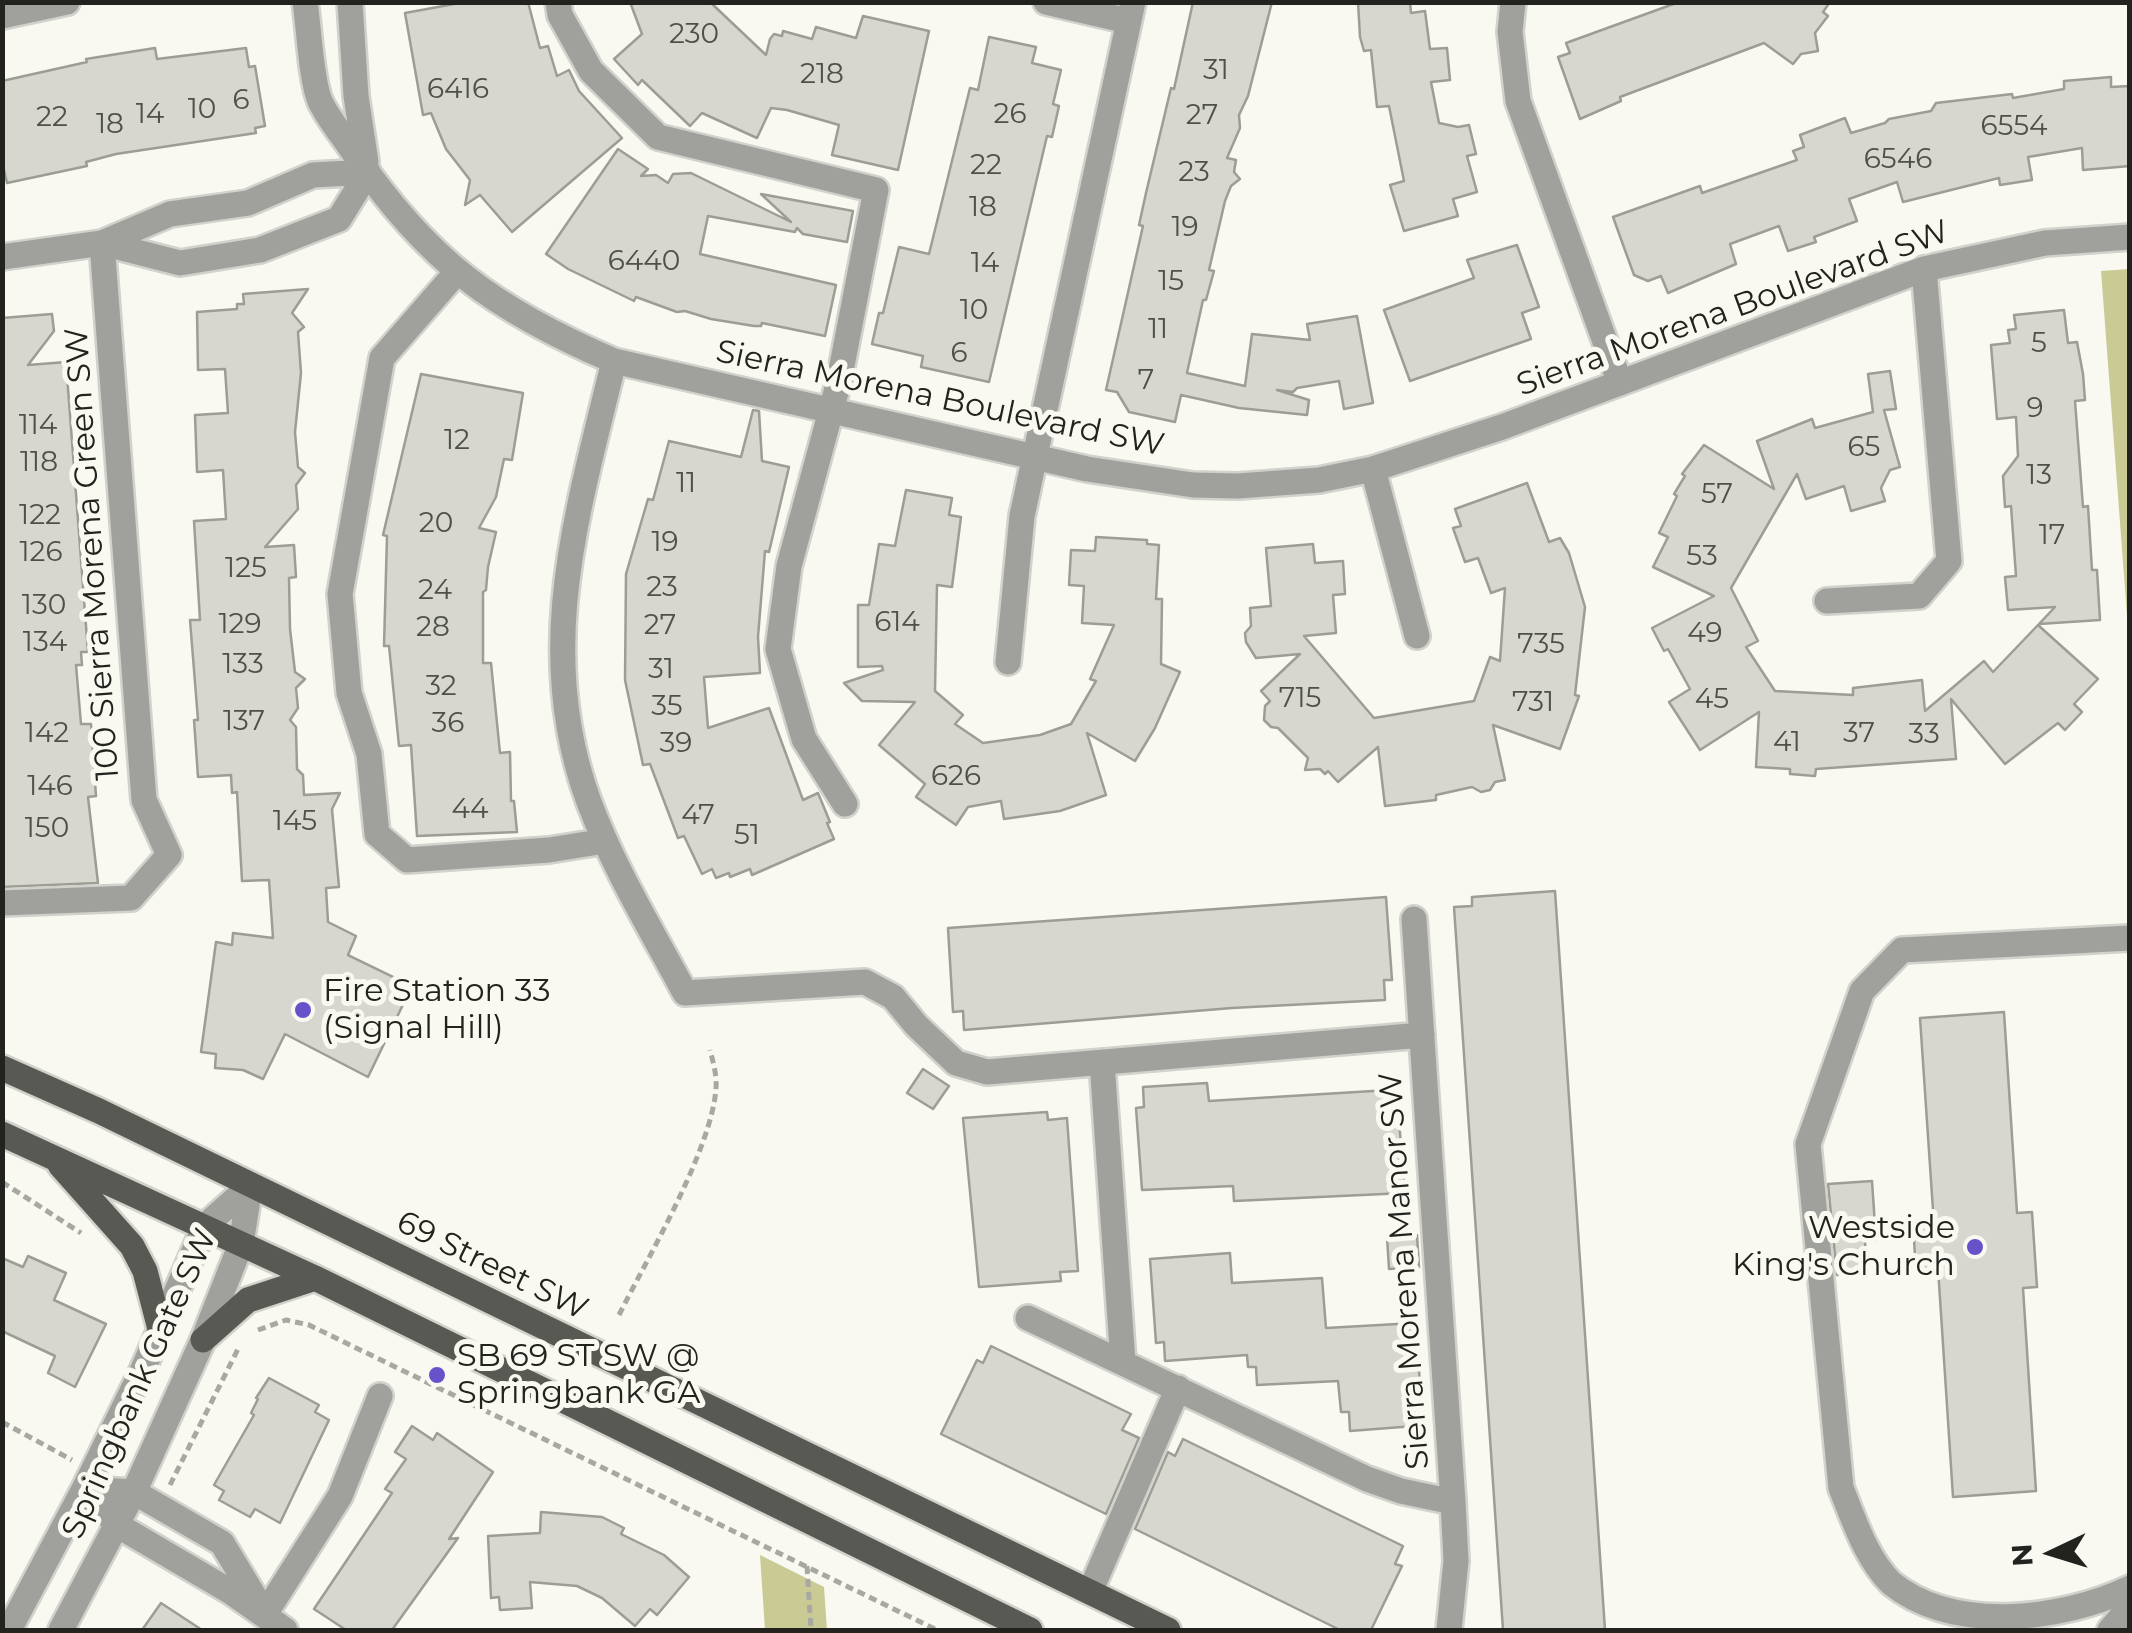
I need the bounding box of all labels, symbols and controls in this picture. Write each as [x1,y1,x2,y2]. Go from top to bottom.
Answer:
house number: 230 [669,18,719,52]
house number: 31 [1203,54,1229,88]
house number: 218 [800,58,844,92]
house number: 6416 [427,73,489,107]
house number: 6 [232,84,250,118]
house number: 10 [188,93,216,127]
house number: 14 [136,98,164,132]
house number: 26 [994,98,1026,132]
house number: 27 [1186,99,1218,133]
house number: 22 [36,101,68,135]
house number: 18 [96,108,124,142]
house number: 6554 [1980,110,2048,144]
house number: 6546 [1864,143,1932,177]
house number: 22 [970,149,1002,183]
house number: 23 [1178,156,1210,190]
house number: 18 [969,191,997,225]
house number: 19 [1171,211,1199,245]
street label: Sierra Morena Boulevard SW [1512,213,1954,405]
house number: 6440 [608,245,680,279]
house number: 14 [971,247,999,281]
house number: 15 [1158,265,1184,299]
house number: 10 [960,294,988,328]
house number: 11 [1148,313,1168,347]
street label: 100 Sierra Morena Green SW [58,326,128,782]
house number: 5 [2031,327,2047,361]
street label: Sierra Morena Boulevard SW [713,333,1167,465]
house number: 6 [950,337,968,371]
house number: 7 [1138,364,1154,398]
house number: 9 [2026,392,2044,426]
house number: 114 [19,409,57,443]
house number: 12 [444,424,470,458]
house number: 65 [1848,431,1880,465]
house number: 118 [20,446,58,480]
house number: 13 [2026,459,2052,493]
house number: 11 [676,467,696,501]
house number: 57 [1701,478,1733,512]
house number: 122 [19,499,61,533]
house number: 20 [419,507,453,541]
house number: 17 [2039,519,2065,553]
house number: 19 [651,526,679,560]
house number: 126 [19,536,63,570]
house number: 53 [1686,540,1718,574]
house number: 125 [225,552,267,586]
house number: 23 [646,571,678,605]
house number: 24 [418,574,452,608]
house number: 130 [22,589,66,623]
house number: 614 [874,606,920,640]
house number: 129 [218,608,262,642]
house number: 27 [644,609,676,643]
house number: 28 [416,611,450,645]
house number: 49 [1687,617,1723,651]
house number: 134 [23,626,67,660]
house number: 735 [1517,628,1565,662]
house number: 133 [222,648,264,682]
house number: 31 [648,653,674,687]
house number: 32 [425,670,457,704]
house number: 715 [1279,682,1321,716]
house number: 45 [1695,683,1729,717]
house number: 731 [1512,686,1554,720]
house number: 35 [651,690,683,724]
house number: 137 [223,705,265,739]
house number: 36 [432,707,464,741]
house number: 142 [25,717,69,751]
house number: 37 [1843,717,1875,751]
house number: 33 [1908,718,1940,752]
house number: 41 [1773,726,1801,760]
house number: 39 [660,727,692,761]
house number: 626 [931,760,981,794]
house number: 146 [27,770,73,804]
house number: 44 [451,793,489,827]
house number: 47 [681,799,715,833]
house number: 145 [273,805,317,839]
house number: 150 [25,812,69,846]
house number: 51 [734,819,760,853]
place label: Fire Station 33 (Signal Hill) [323,973,551,1048]
marker: Fire Station 33 (Signal Hill) [292,999,314,1021]
street label: Sierra Morena Manor SW [1372,1071,1438,1471]
street label: 69 Street SW [390,1203,594,1329]
place label: Westside King's Church [1732,1210,1955,1285]
street label: Springbank Gate SW [54,1223,226,1545]
marker: Westside King's Church [1964,1236,1986,1258]
place label: SB 69 ST SW @ Springbank GA [457,1338,700,1413]
marker: SB 69 ST SW @ Springbank GA [426,1364,448,1386]
north arrow [2002,1503,2102,1603]
text: N [2004,1543,2040,1568]

